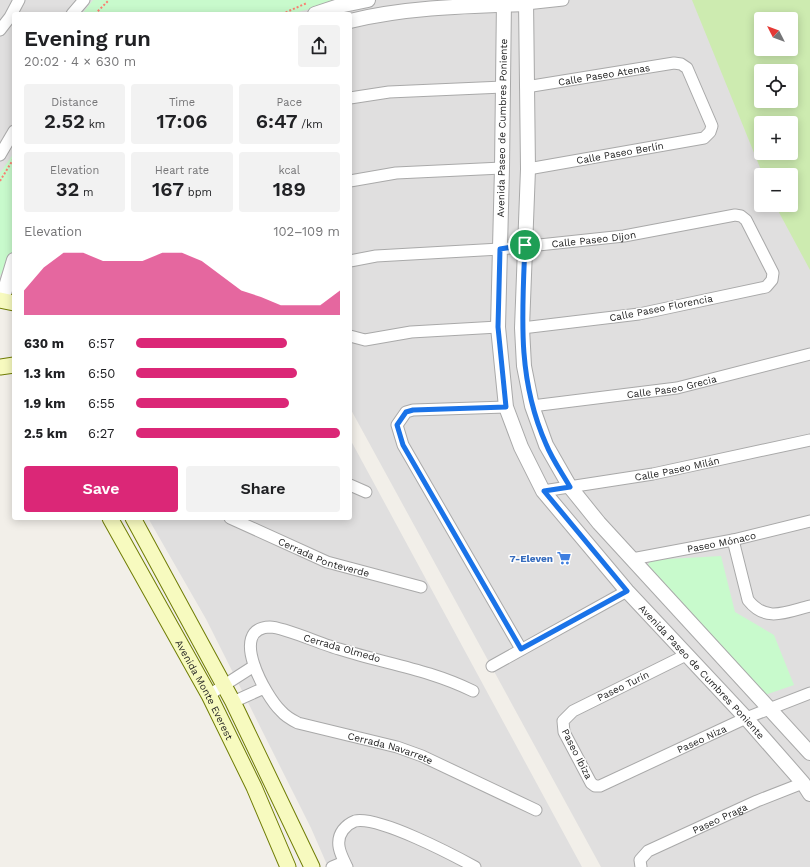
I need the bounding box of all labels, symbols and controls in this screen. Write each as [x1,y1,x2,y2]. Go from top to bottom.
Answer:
north arrow [754,12,798,56]
map controls [754,12,798,212]
button: share [298,25,340,67]
text: Evening run [24,26,151,51]
street label: Avenida Paseo de Cumbres Poniente [495,38,509,217]
text: 20:02 · 4 × 630 m [24,54,136,69]
street label: Calle Paseo Atenas [557,61,651,87]
button: locate [754,64,798,108]
text: Distance [51,96,98,109]
text: Time [169,96,195,109]
text: Pace [277,96,302,109]
text: 2.52 [44,109,85,133]
text: 17:06 [157,109,207,133]
text: 6:47 [256,109,298,133]
button: + [754,116,798,160]
text: km [85,118,105,131]
text: /km [298,118,323,131]
street label: Calle Paseo Berlín [576,140,664,166]
text: Elevation [50,164,99,177]
text: Heart rate [155,164,209,177]
text: kcal [278,164,300,177]
button: − [754,168,798,212]
text: 32 [56,177,79,201]
text: 167 [152,177,184,201]
text: 189 [273,177,306,201]
text: m [79,186,94,199]
text: bpm [184,186,212,199]
text: Elevation [24,224,82,239]
text: 102–109 m [273,224,340,239]
pin [508,228,542,262]
street label: Calle Paseo Dijon [551,228,637,249]
icon: arrive [514,234,536,256]
street label: Calle Paseo Florencia [608,293,714,323]
text: 630 m [24,336,64,351]
text: 6:57 [88,336,115,351]
text: 1.3 km [24,366,65,381]
text: 6:50 [88,366,115,381]
street label: Calle Paseo Grecia [626,373,718,400]
text: 1.9 km [24,396,65,411]
text: 6:55 [88,396,115,411]
text: 2.5 km [24,426,67,441]
text: 6:27 [88,426,114,441]
street label: Calle Paseo Milán [634,454,720,482]
button: Save [24,466,178,512]
button: Share [186,466,340,512]
street label: Paseo Mónaco [686,529,757,554]
street label: Cerrada Ponteverde [277,535,371,579]
supermarket icon: 7-Eleven [556,550,572,566]
place label: 7-Eleven [509,553,553,564]
street label: Avenida Paseo de Cumbres Poniente [637,602,767,741]
street label: Cerrada Olmedo [302,632,382,664]
street label: Avenida Monte Everest [174,638,236,742]
street label: Paseo Turín [595,669,651,703]
street label: Paseo Niza [675,722,728,755]
street label: Paseo Ibiza [560,727,595,781]
street label: Cerrada Navarrete [347,730,435,766]
street label: Paseo Praga [691,801,749,835]

